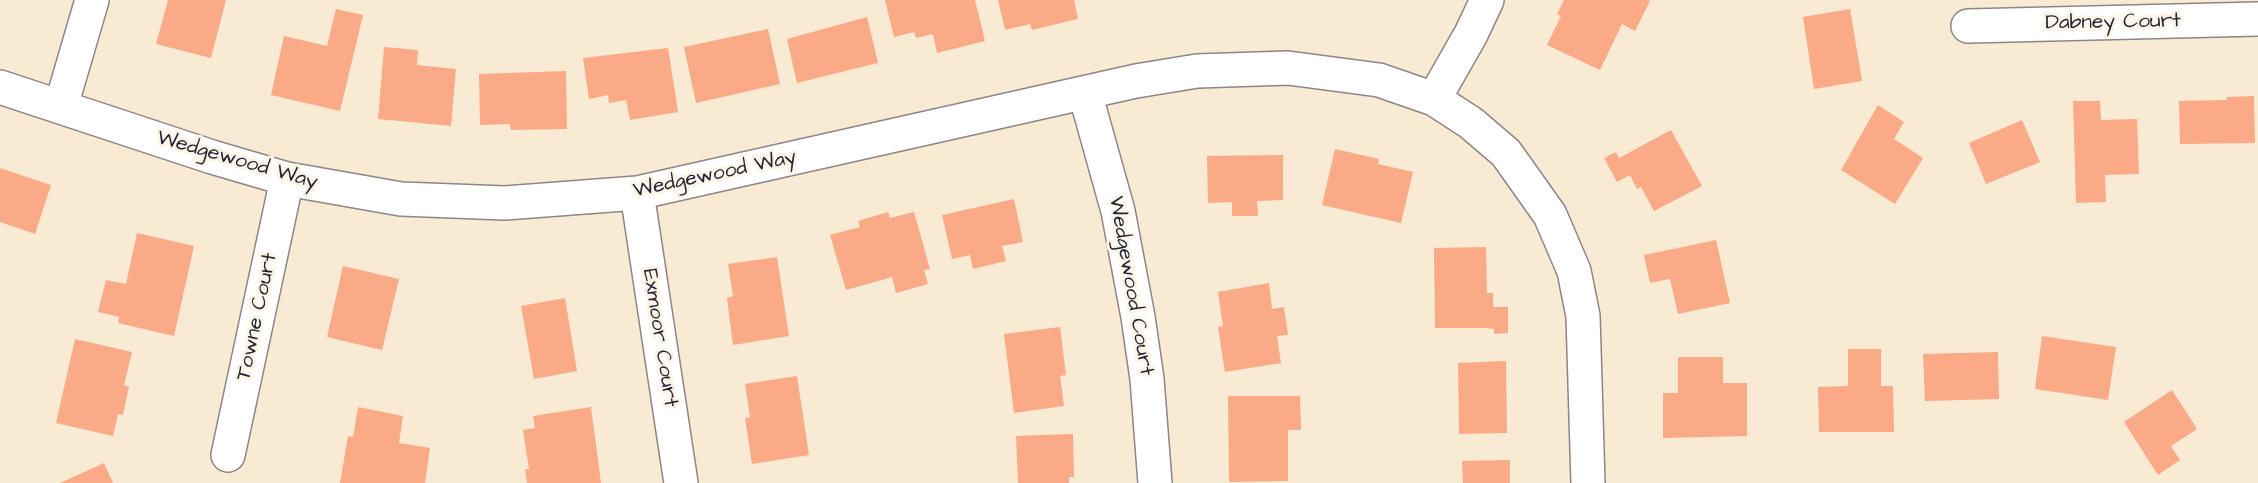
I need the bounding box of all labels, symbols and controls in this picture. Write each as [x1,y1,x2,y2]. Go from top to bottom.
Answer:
street label: Dabney Court [2045,9,2181,37]
street label: Wedgewood Way [154,126,320,196]
street label: Wedgewood Way [631,145,799,205]
street label: Wedgewood Court [1102,195,1158,377]
street label: Towne Court [232,251,284,383]
street label: Exmoor Court [636,267,682,409]

